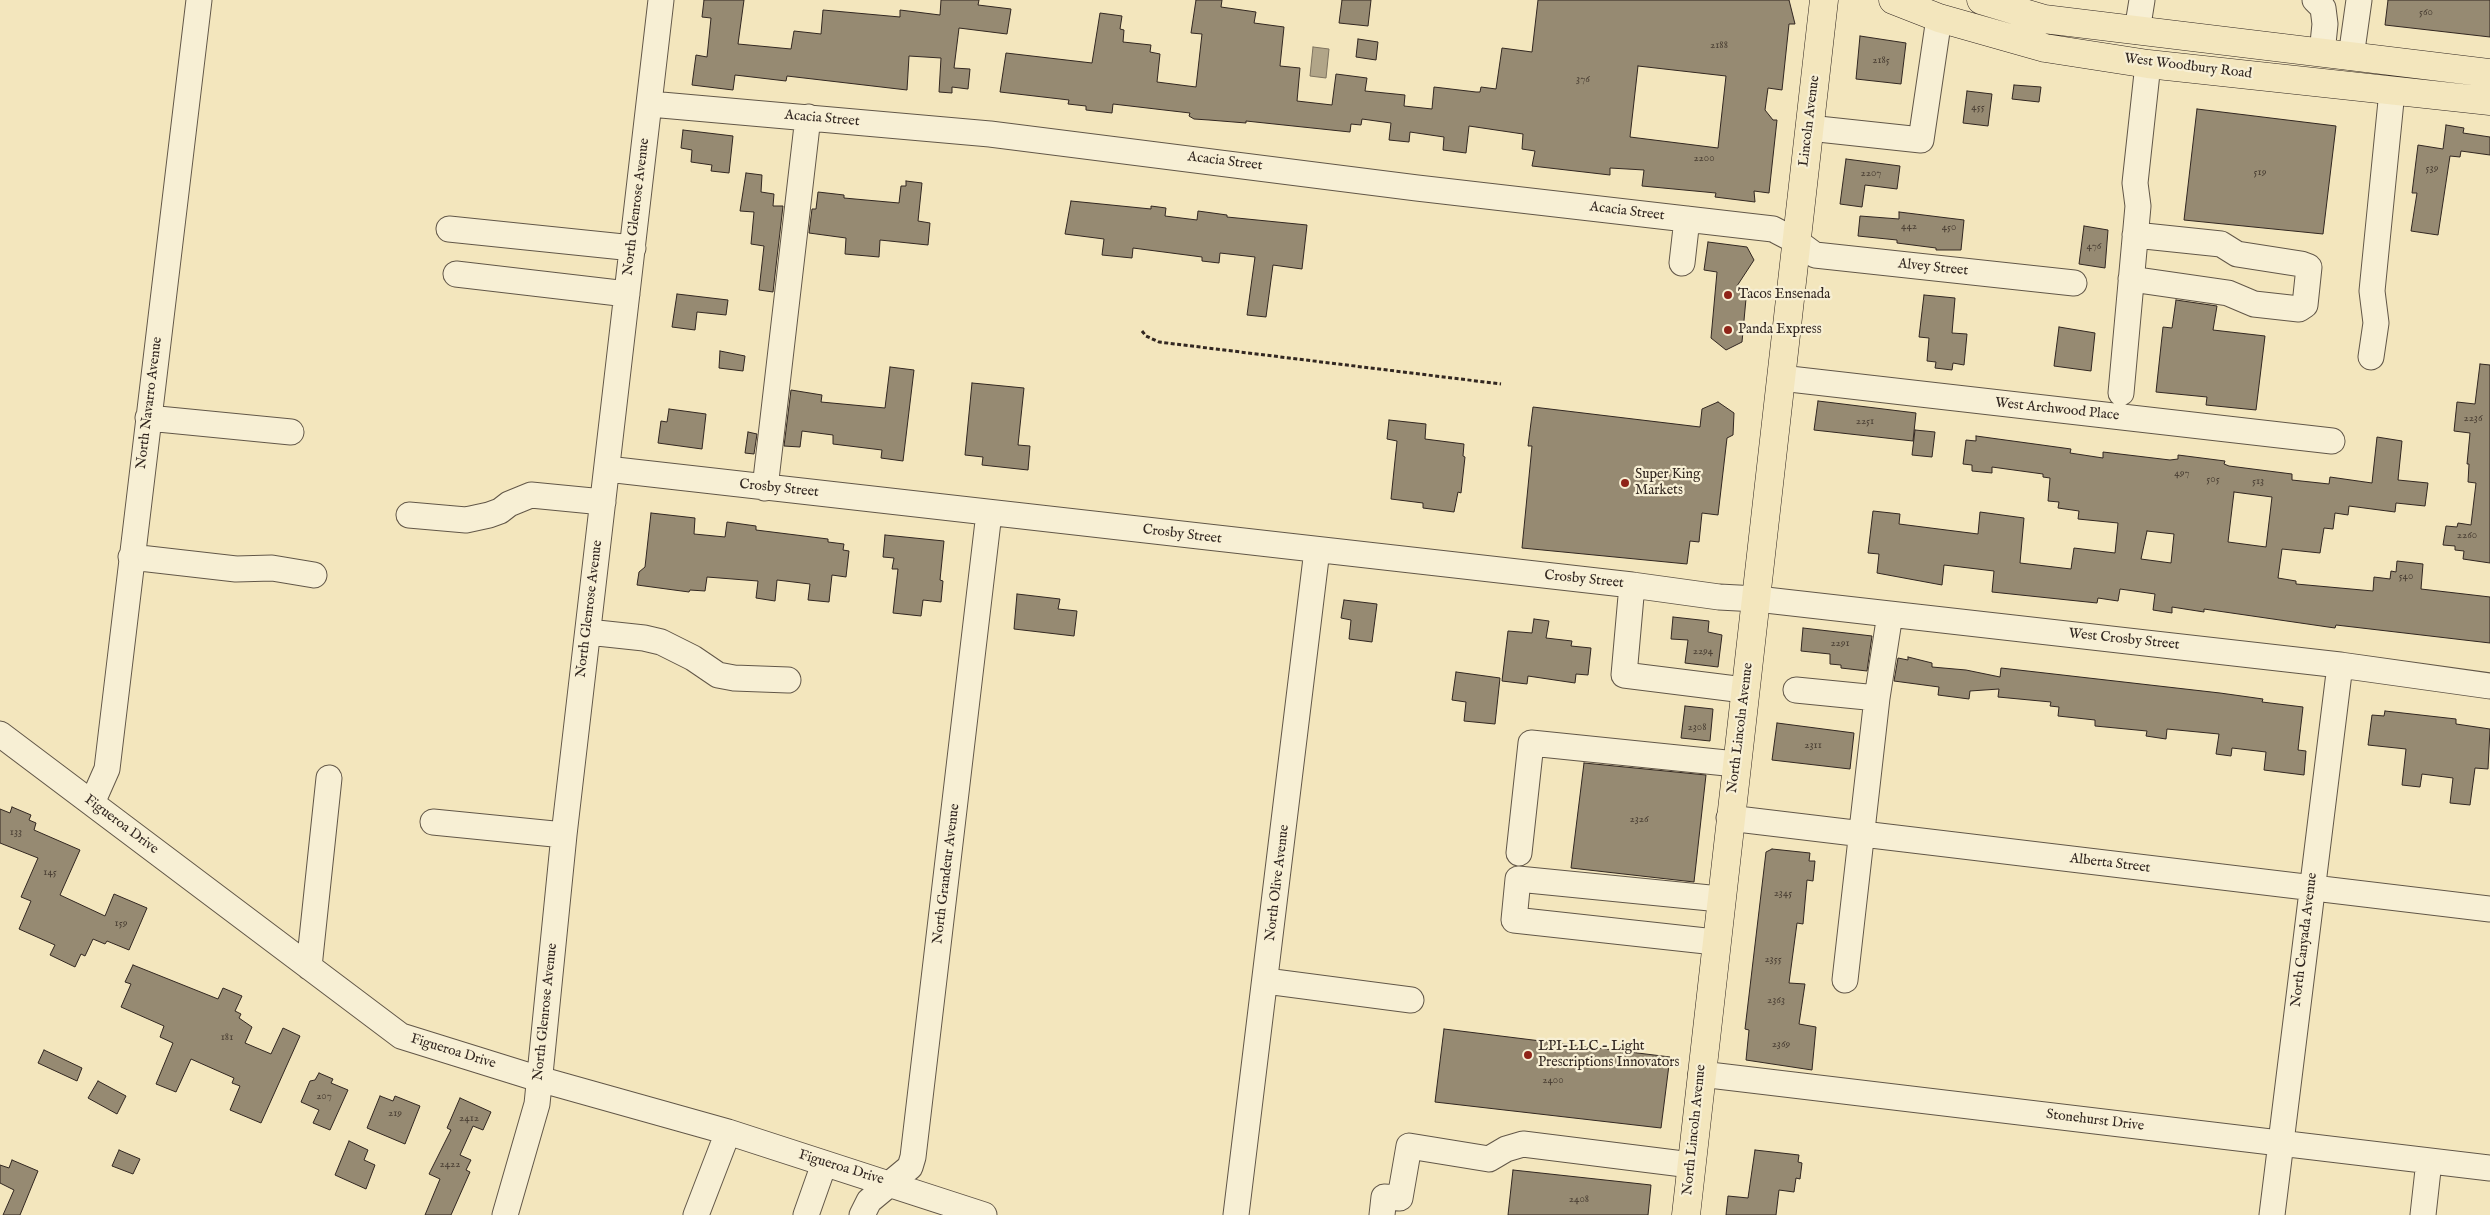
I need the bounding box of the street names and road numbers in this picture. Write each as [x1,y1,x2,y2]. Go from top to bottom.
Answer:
street label: West Woodbury Road [2123,51,2253,83]
street label: Lincoln Avenue [1796,74,1824,168]
street label: Acacia Street [784,107,860,131]
street label: North Glenrose Avenue [620,137,654,277]
street label: Acacia Street [1187,149,1263,175]
street label: Acacia Street [1589,199,1665,225]
street label: Alvey Street [1897,256,1969,280]
street label: North Navarro Avenue [134,336,166,470]
street label: West Archwood Place [1994,395,2120,425]
street label: Crosby Street [739,476,819,502]
street label: Crosby Street [1141,522,1223,548]
street label: North Glenrose Avenue [573,539,607,679]
street label: Crosby Street [1544,567,1624,593]
street label: West Crosby Street [2068,626,2180,654]
street label: North Lincoln Avenue [1725,662,1757,794]
street label: Figueroa Drive [81,792,161,858]
street label: North Grandeur Avenue [930,803,964,945]
street label: North Olive Avenue [1263,824,1293,942]
street label: Alberta Street [2069,851,2151,877]
street label: North Canyada Avenue [2288,872,2322,1008]
street label: North Glenrose Avenue [530,942,562,1082]
street label: Figueroa Drive [408,1031,498,1073]
street label: North Lincoln Avenue [1680,1064,1710,1196]
street label: Stonehurst Drive [2045,1107,2145,1135]
street label: Figueroa Drive [796,1147,886,1189]

